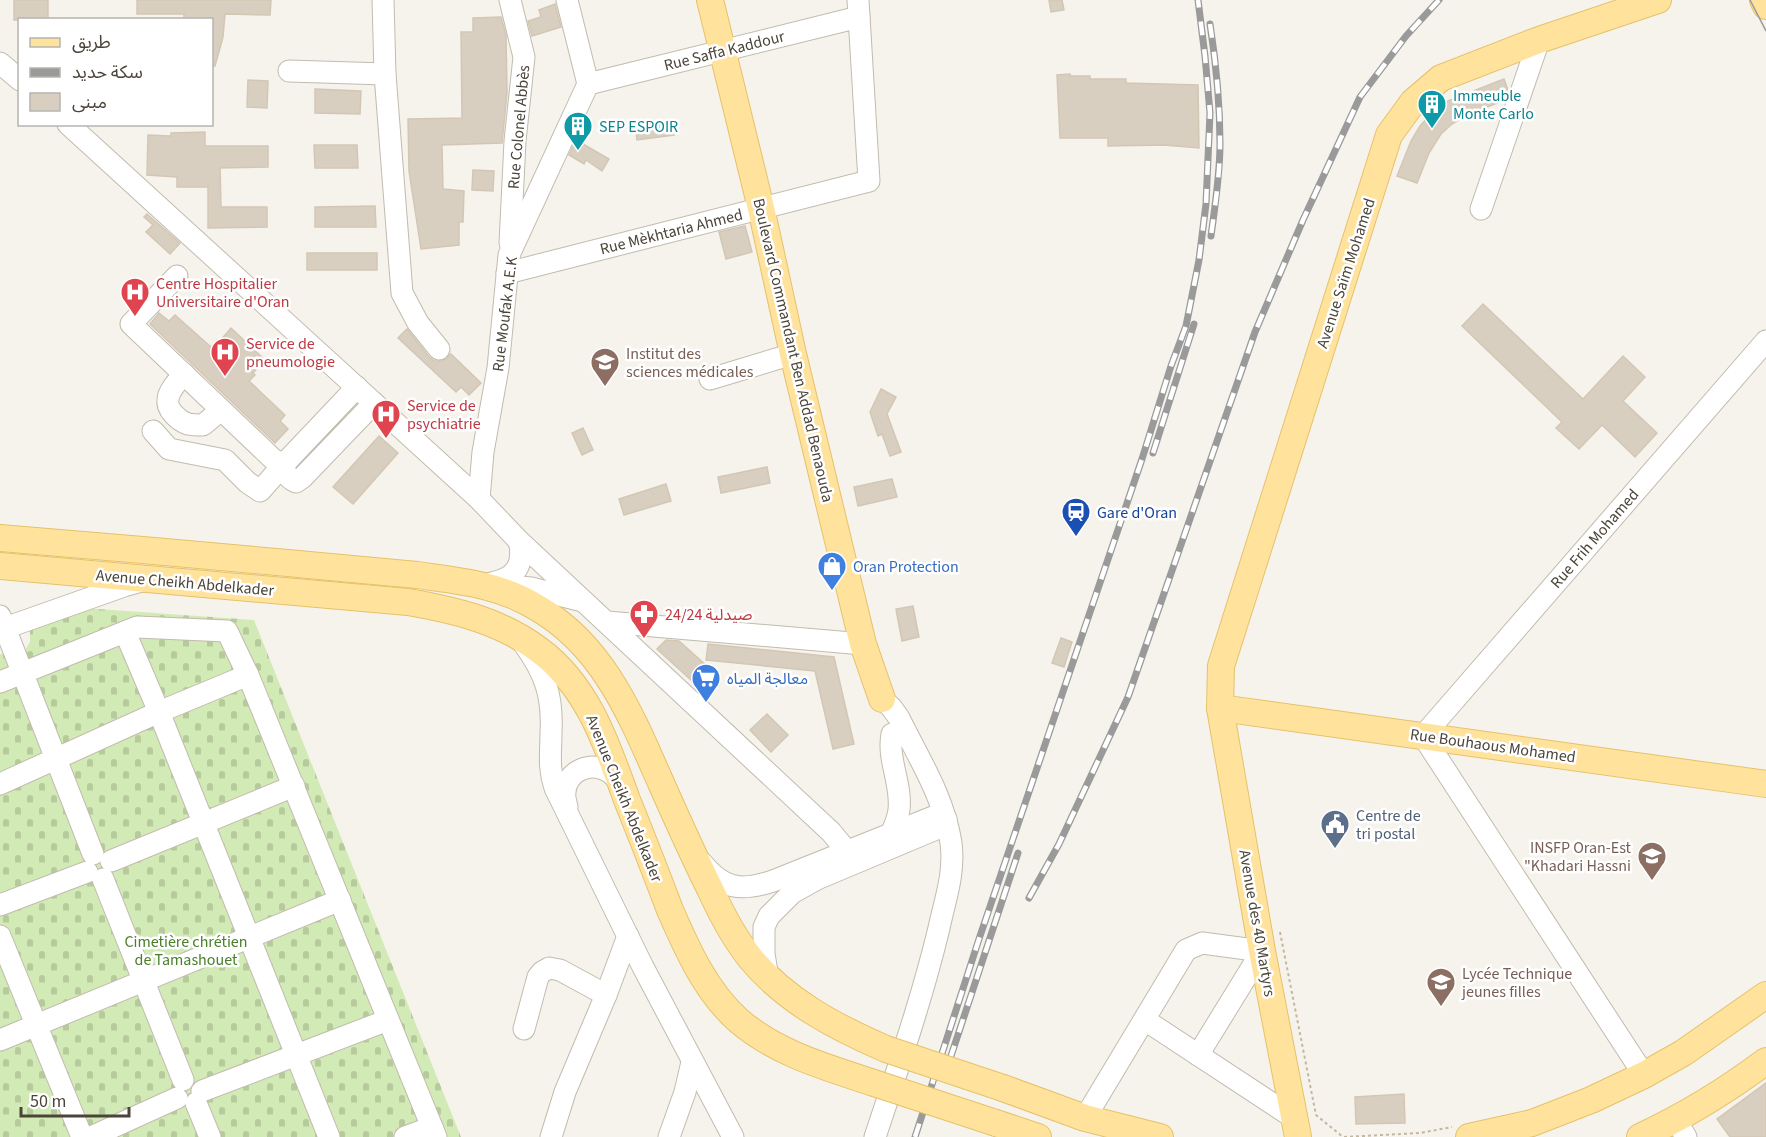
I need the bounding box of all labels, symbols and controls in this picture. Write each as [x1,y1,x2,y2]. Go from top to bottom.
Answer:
legend [18,18,213,126]
street label: Rue Saffa Kaddour [662,25,787,77]
text: طريق [72,30,111,55]
text: سكة حديد [72,60,143,85]
street label: Rue Colonel Abbès [503,64,535,190]
place label: Immeuble Monte Carlo [1453,85,1534,125]
building icon: Immeuble Monte Carlo [1416,88,1448,130]
text: مبنى [72,90,107,115]
building icon: SEP ESPOIR [562,110,594,152]
place label: SEP ESPOIR [599,116,678,138]
street label: Avenue Saïm Mohamed [1311,195,1381,351]
street label: Boulevard Commandant Ben Addad Benaouda [747,196,839,504]
street label: Rue Mèkhtaria Ahmed [598,204,745,260]
street label: Rue Moufak A.E.K [487,255,523,373]
place label: Centre Hospitalier Universitaire d'Oran [156,273,290,313]
hospital icon: Centre Hospitalier Universitaire d'Oran [119,276,151,318]
place label: Service de pneumologie [246,333,335,373]
hospital icon: Service de pneumologie [209,336,241,378]
place label: Institut des sciences médicales [626,343,754,383]
school or university icon: Institut des sciences médicales [589,346,621,388]
place label: Service de psychiatrie [407,395,481,435]
hospital icon: Service de psychiatrie [370,398,402,440]
street label: Rue Frih Mohamed [1545,484,1644,593]
station icon: Gare d'Oran [1060,496,1092,538]
place label: Gare d'Oran [1097,502,1177,524]
shop icon: Oran Protection [816,550,848,592]
place label: Oran Protection [853,556,959,578]
street label: Avenue Cheikh Abdelkader [95,564,275,602]
pharmacy icon: صيدلية 24/24 [628,598,660,640]
place label: صيدلية 24/24 [665,604,752,626]
supermarket icon: معالجة المياه [690,662,722,704]
place label: معالجة المياه [727,668,808,690]
street label: Avenue Cheikh Abdelkader [580,711,668,886]
street label: Rue Bouhaous Mohamed [1409,723,1577,768]
place label: Centre de tri postal [1356,805,1421,845]
public building icon: Centre de tri postal [1319,808,1351,850]
place label: INSFP Oran-Est "Khadari Hassni [1524,837,1632,877]
school or university icon: INSFP Oran-Est "Khadari Hassni [1636,840,1668,882]
street label: Avenue des 40 Martyrs [1233,848,1281,999]
park label: Cimetière chrétien de Tamashouet [124,931,248,971]
place label: Lycée Technique jeunes filles [1461,963,1572,1003]
school or university icon: Lycée Technique jeunes filles [1425,966,1457,1008]
scale bar [21,1080,129,1118]
text: 50 m [30,1089,66,1114]

